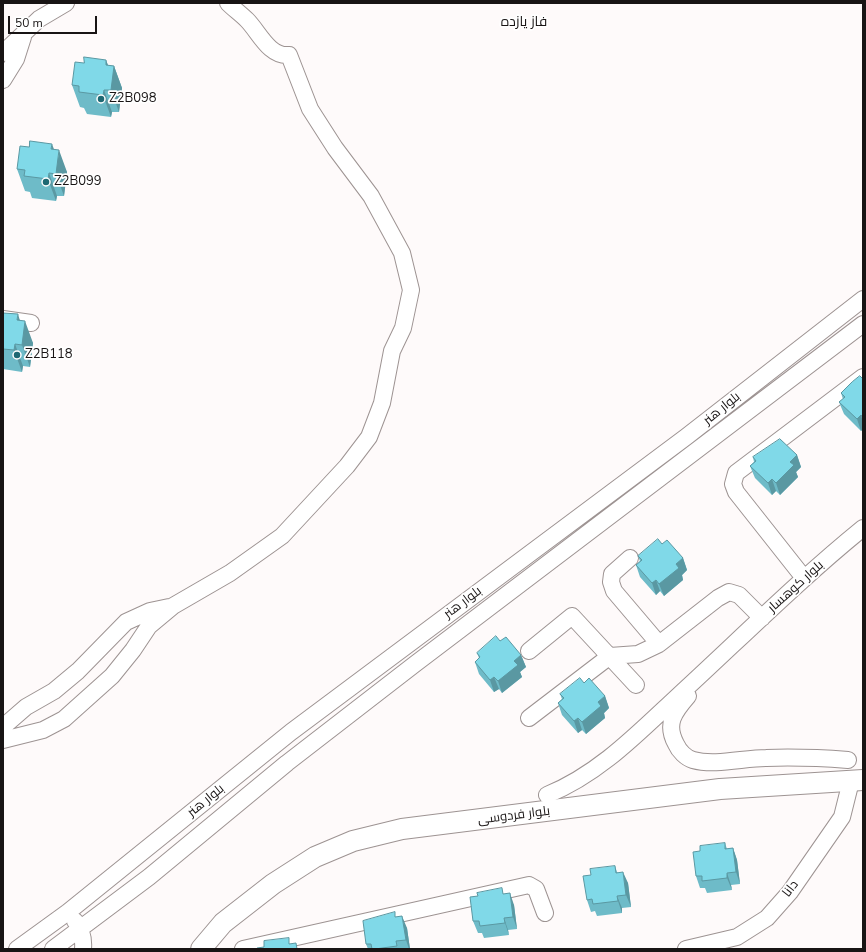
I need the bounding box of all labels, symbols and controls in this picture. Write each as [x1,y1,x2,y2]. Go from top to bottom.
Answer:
scale bar [10,8,99,34]
text: 50 m [15,15,43,31]
district label: فاز یازده [501,15,547,31]
place label: Z2B098 [109,91,157,107]
marker: Z2B098 [96,94,106,104]
place label: Z2B099 [54,174,102,190]
marker: Z2B099 [41,177,51,187]
place label: Z2B118 [25,347,73,363]
marker: Z2B118 [12,350,22,360]
street label: بلوار هنر [700,389,744,429]
street label: بلوار کوهسار [765,558,827,616]
street label: بلوار هنر [441,584,485,622]
street label: بلوار هنر [184,781,228,821]
street label: بلوار فردوسی [477,804,551,828]
street label: دانا [780,877,802,901]

